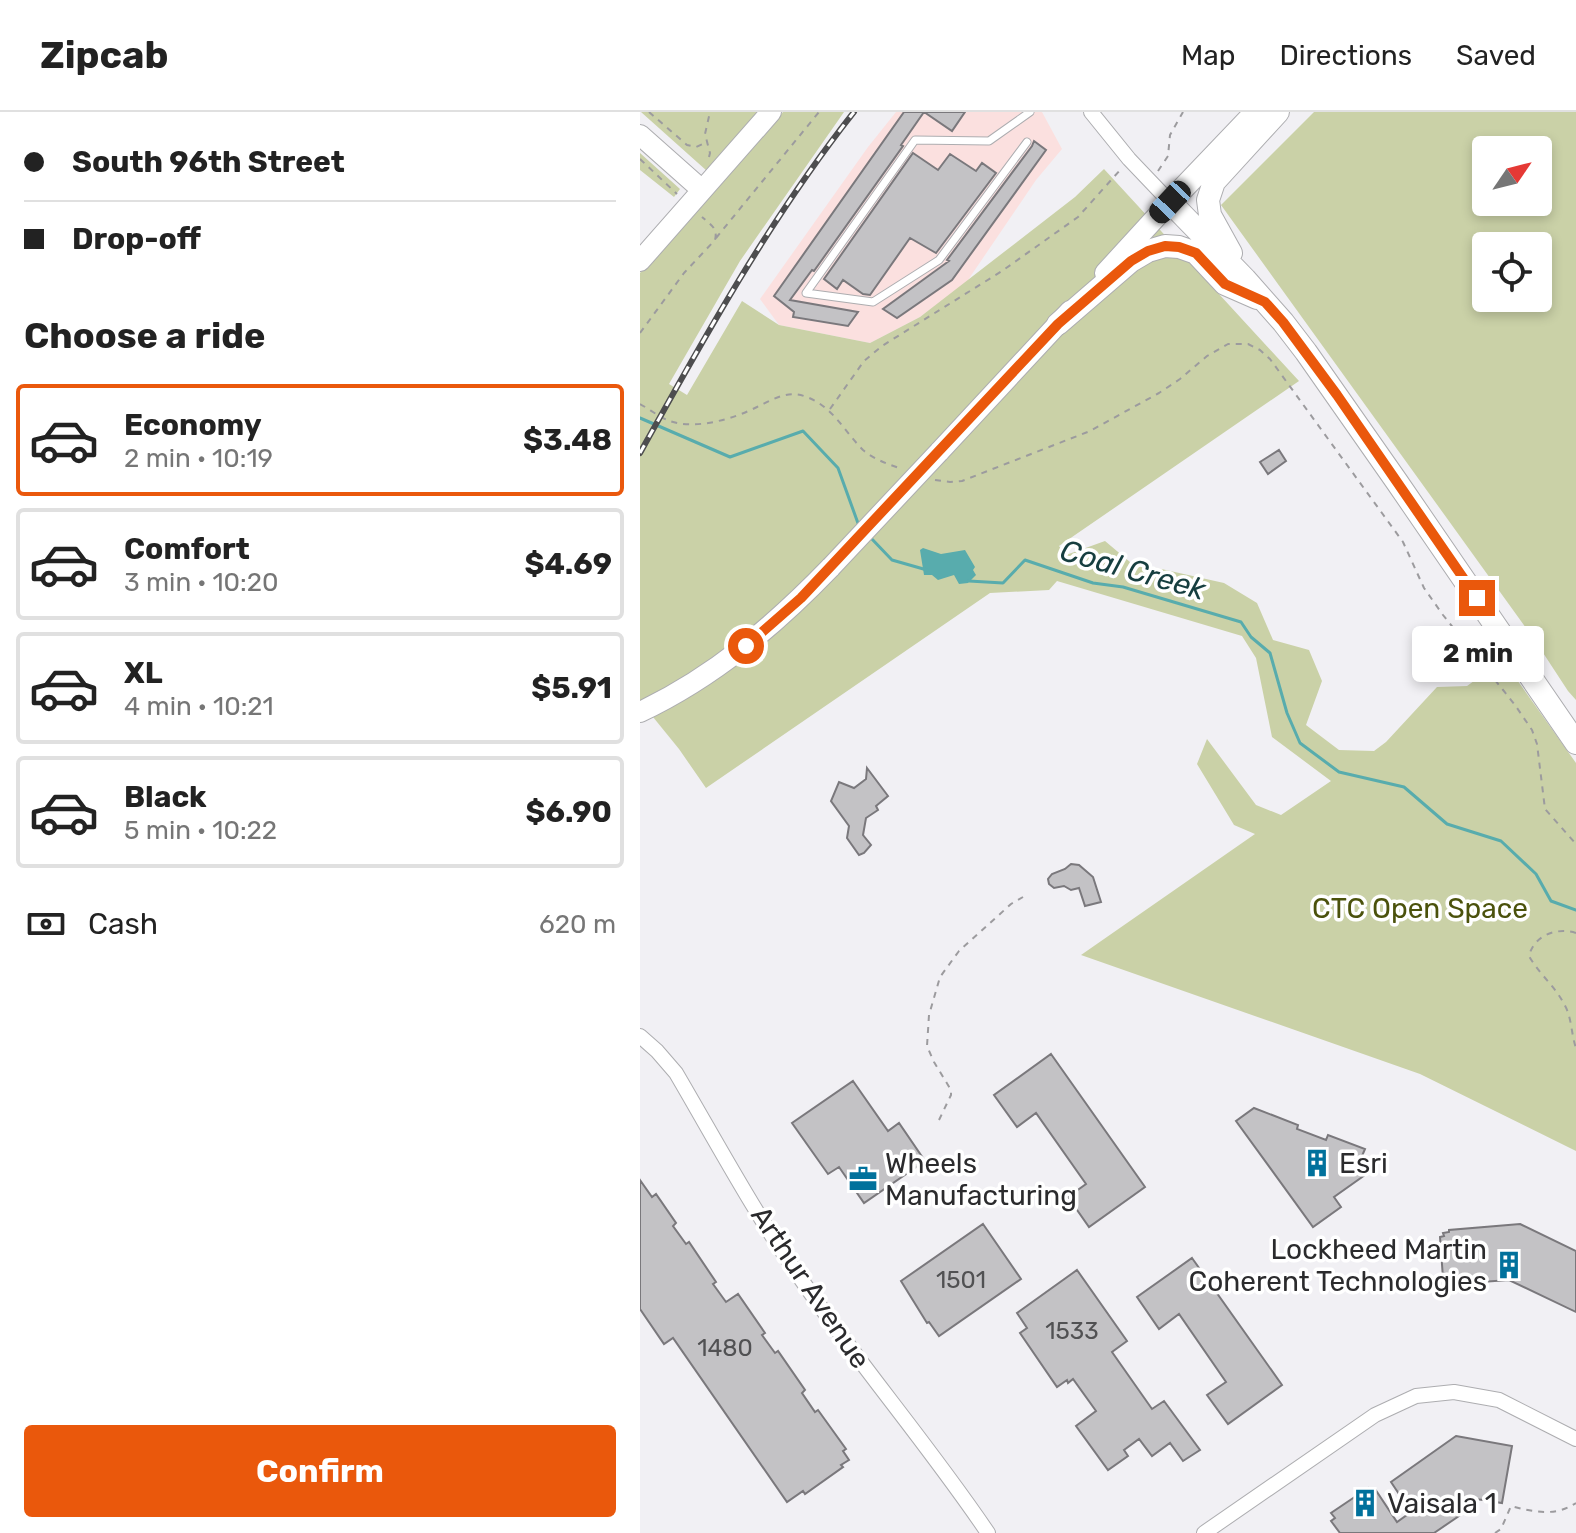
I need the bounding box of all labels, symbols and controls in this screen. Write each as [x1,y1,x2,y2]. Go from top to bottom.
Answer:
text: Zipcab [40,32,168,78]
text: Map [1181,39,1235,72]
text: Directions [1279,39,1412,72]
text: Saved [1456,39,1536,72]
north arrow [1472,136,1552,216]
map controls [1472,136,1552,312]
text: South 96th Street [72,144,345,180]
car [1145,176,1195,228]
text: Drop-off [72,221,201,257]
button: locate [1472,232,1552,312]
text: Choose a ride [24,314,265,357]
icon: car [28,404,100,476]
text: Economy [124,407,262,443]
text: $3.48 [523,422,612,458]
text: 2 min · 10:19 [124,443,273,474]
icon: car [28,528,100,600]
text: Comfort [124,531,250,567]
water label: Coal Creek [1056,532,1210,608]
text: $4.69 [525,546,612,582]
text: 3 min · 10:20 [124,567,279,598]
route end [1459,580,1495,616]
callout: 2 min [1411,626,1543,682]
route start [728,628,764,664]
text: 2 min [1443,638,1513,669]
icon: car [28,652,100,724]
text: XL [124,655,163,691]
text: $5.91 [531,670,612,706]
text: 4 min · 10:21 [124,691,274,722]
icon: car [28,776,100,848]
text: Black [124,779,207,815]
text: $6.90 [525,794,612,830]
text: 5 min · 10:22 [124,815,277,846]
park label: CTC Open Space [1312,892,1528,925]
icon: cash [24,902,68,946]
text: Cash [88,906,158,942]
text: 620 m [539,909,616,940]
place label: Wheels Manufacturing [885,1147,1077,1212]
place label: Esri [1339,1147,1388,1180]
building icon: Esri [1302,1148,1332,1178]
office icon: Wheels Manufacturing [848,1164,878,1194]
street label: Arthur Avenue [744,1200,877,1375]
place label: Lockheed Martin Coherent Technologies [1189,1233,1487,1298]
building icon: Lockheed Martin Coherent Technologies [1494,1250,1524,1280]
house number: 1501 [936,1266,986,1294]
house number: 1533 [1045,1317,1099,1345]
house number: 1480 [697,1334,753,1362]
button: Confirm [24,1425,616,1517]
place label: Vaisala 1 [1387,1487,1497,1520]
building icon: Vaisala 1 [1350,1488,1380,1518]

